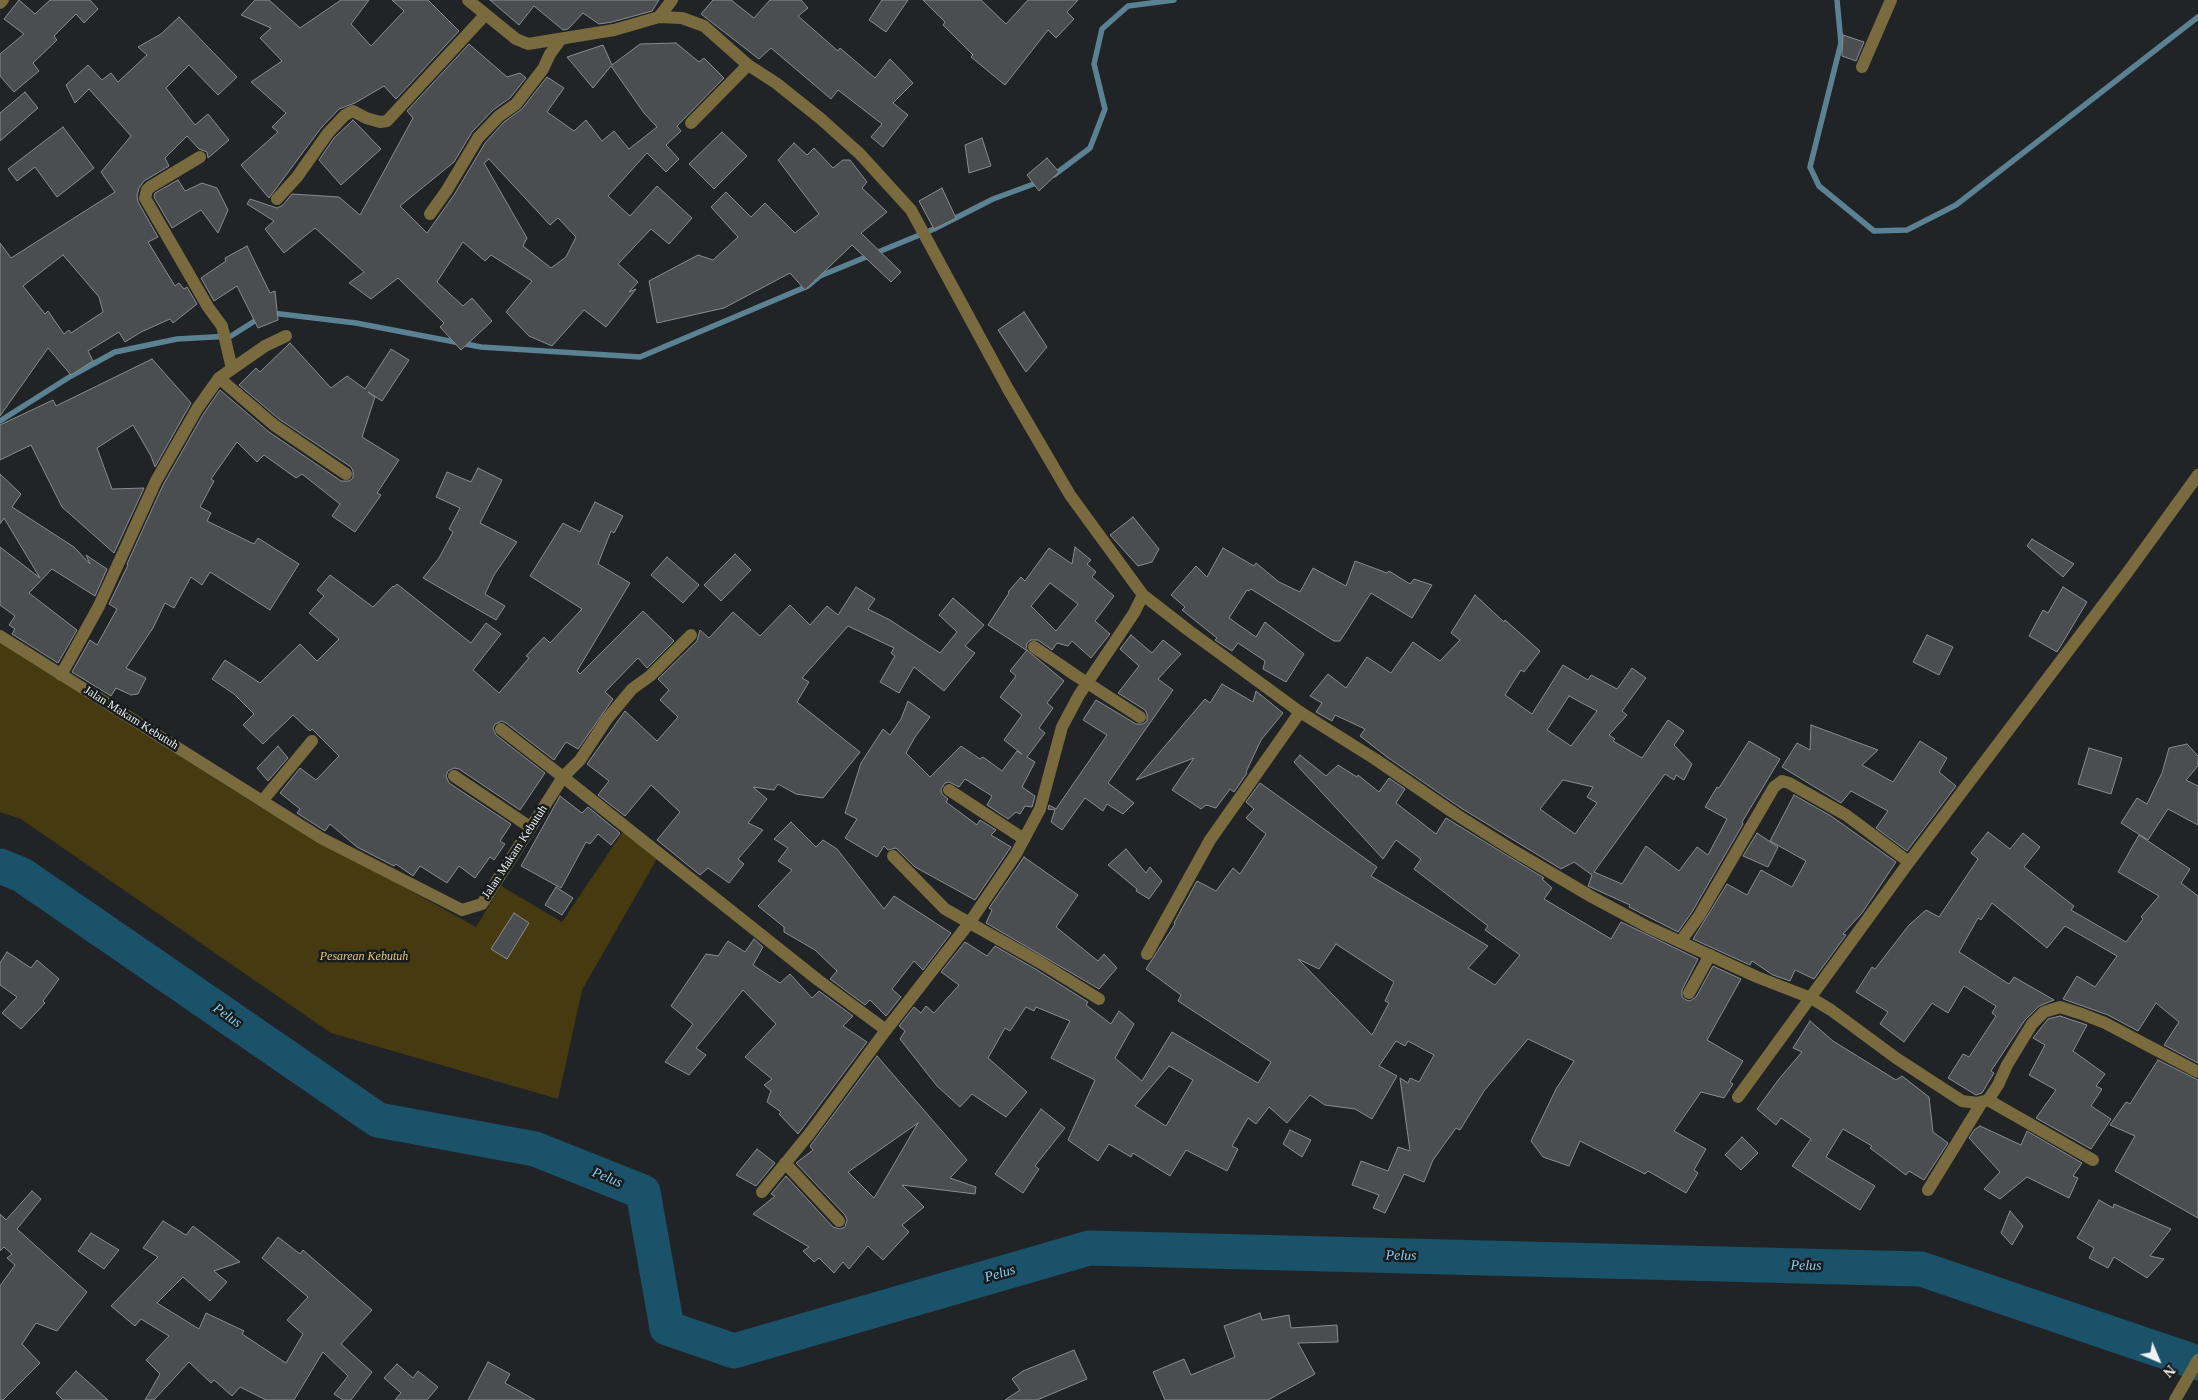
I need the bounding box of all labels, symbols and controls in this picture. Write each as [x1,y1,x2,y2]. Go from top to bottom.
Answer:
street label: Jalan Makam Kebutuh [81,683,181,753]
street label: Jalan Makam Kebutuh [479,803,551,901]
park label: Pesarean Kebutuh [320,950,408,964]
water label: Pelus [209,1000,245,1032]
water label: Pelus [589,1164,625,1192]
water label: Pelus [1385,1247,1417,1265]
water label: Pelus [1790,1257,1822,1275]
water label: Pelus [983,1262,1017,1286]
north arrow [2133,1335,2183,1385]
text: N [2160,1362,2178,1380]

